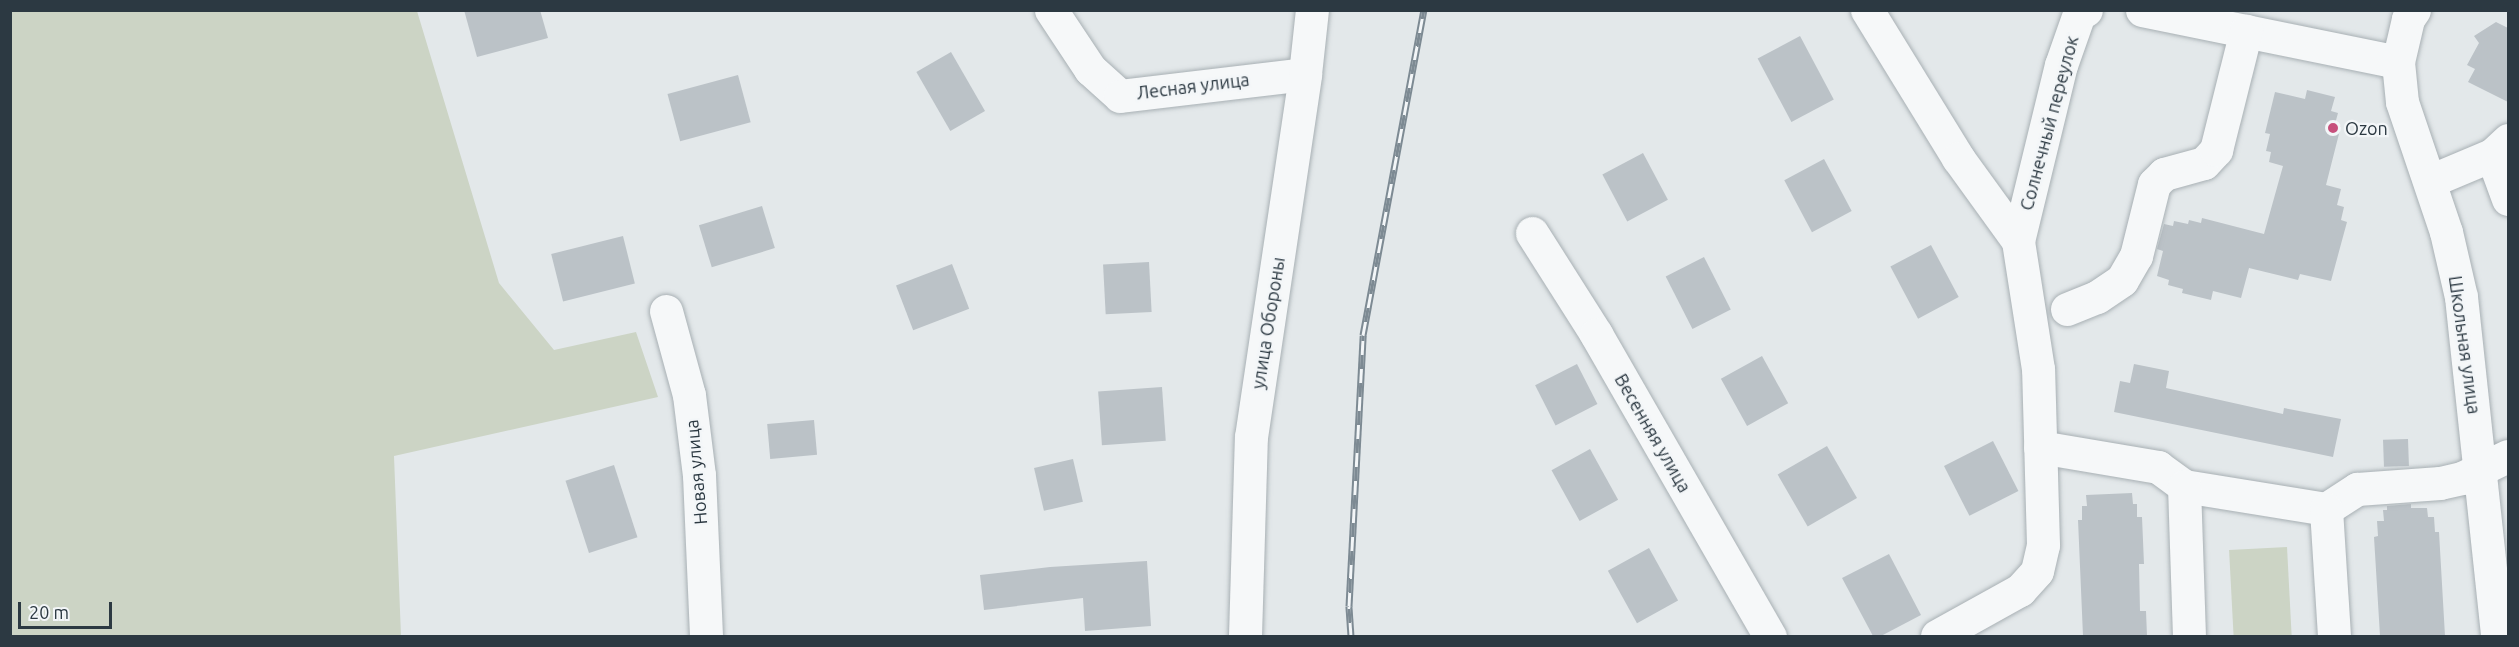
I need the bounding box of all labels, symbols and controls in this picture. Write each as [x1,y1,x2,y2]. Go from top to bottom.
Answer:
street label: Солнечный переулок [2015,33,2083,213]
street label: Лесная улица [1135,68,1251,104]
place label: Ozon [2345,117,2388,139]
marker: Ozon [2326,121,2340,135]
street label: улица Обороны [1247,255,1289,391]
street label: Школьная улица [2445,274,2485,416]
street label: Весенняя улица [1610,370,1696,496]
street label: Новая улица [681,419,711,525]
scale bar [21,590,116,628]
text: 20 m [29,602,69,622]

